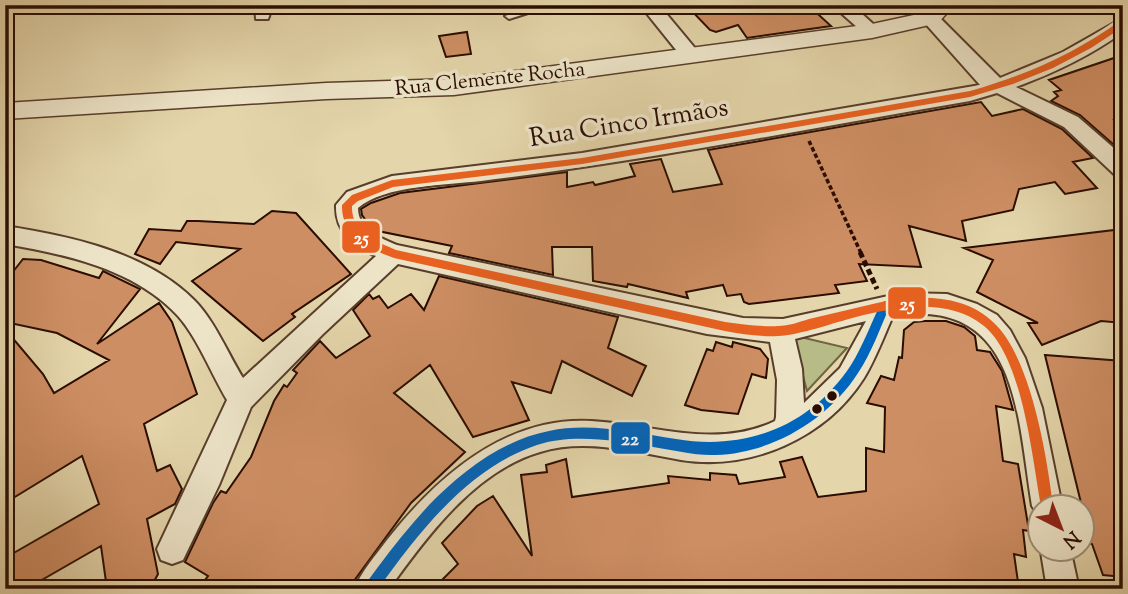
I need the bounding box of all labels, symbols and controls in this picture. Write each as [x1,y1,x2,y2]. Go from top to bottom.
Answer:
street label: Rua Clemente Rocha [393,55,587,105]
street label: Rua Cinco Irmãos [527,90,731,158]
line badge: 25 [341,220,381,254]
text: 25 [353,226,369,253]
line badge: 25 [887,286,927,320]
text: 25 [899,292,915,319]
unlabelled marker [825,389,839,403]
unlabelled marker [810,402,824,416]
line badge: 22 [610,421,651,455]
text: 22 [621,427,639,454]
north arrow [1026,492,1096,562]
text: N [1056,524,1085,554]

